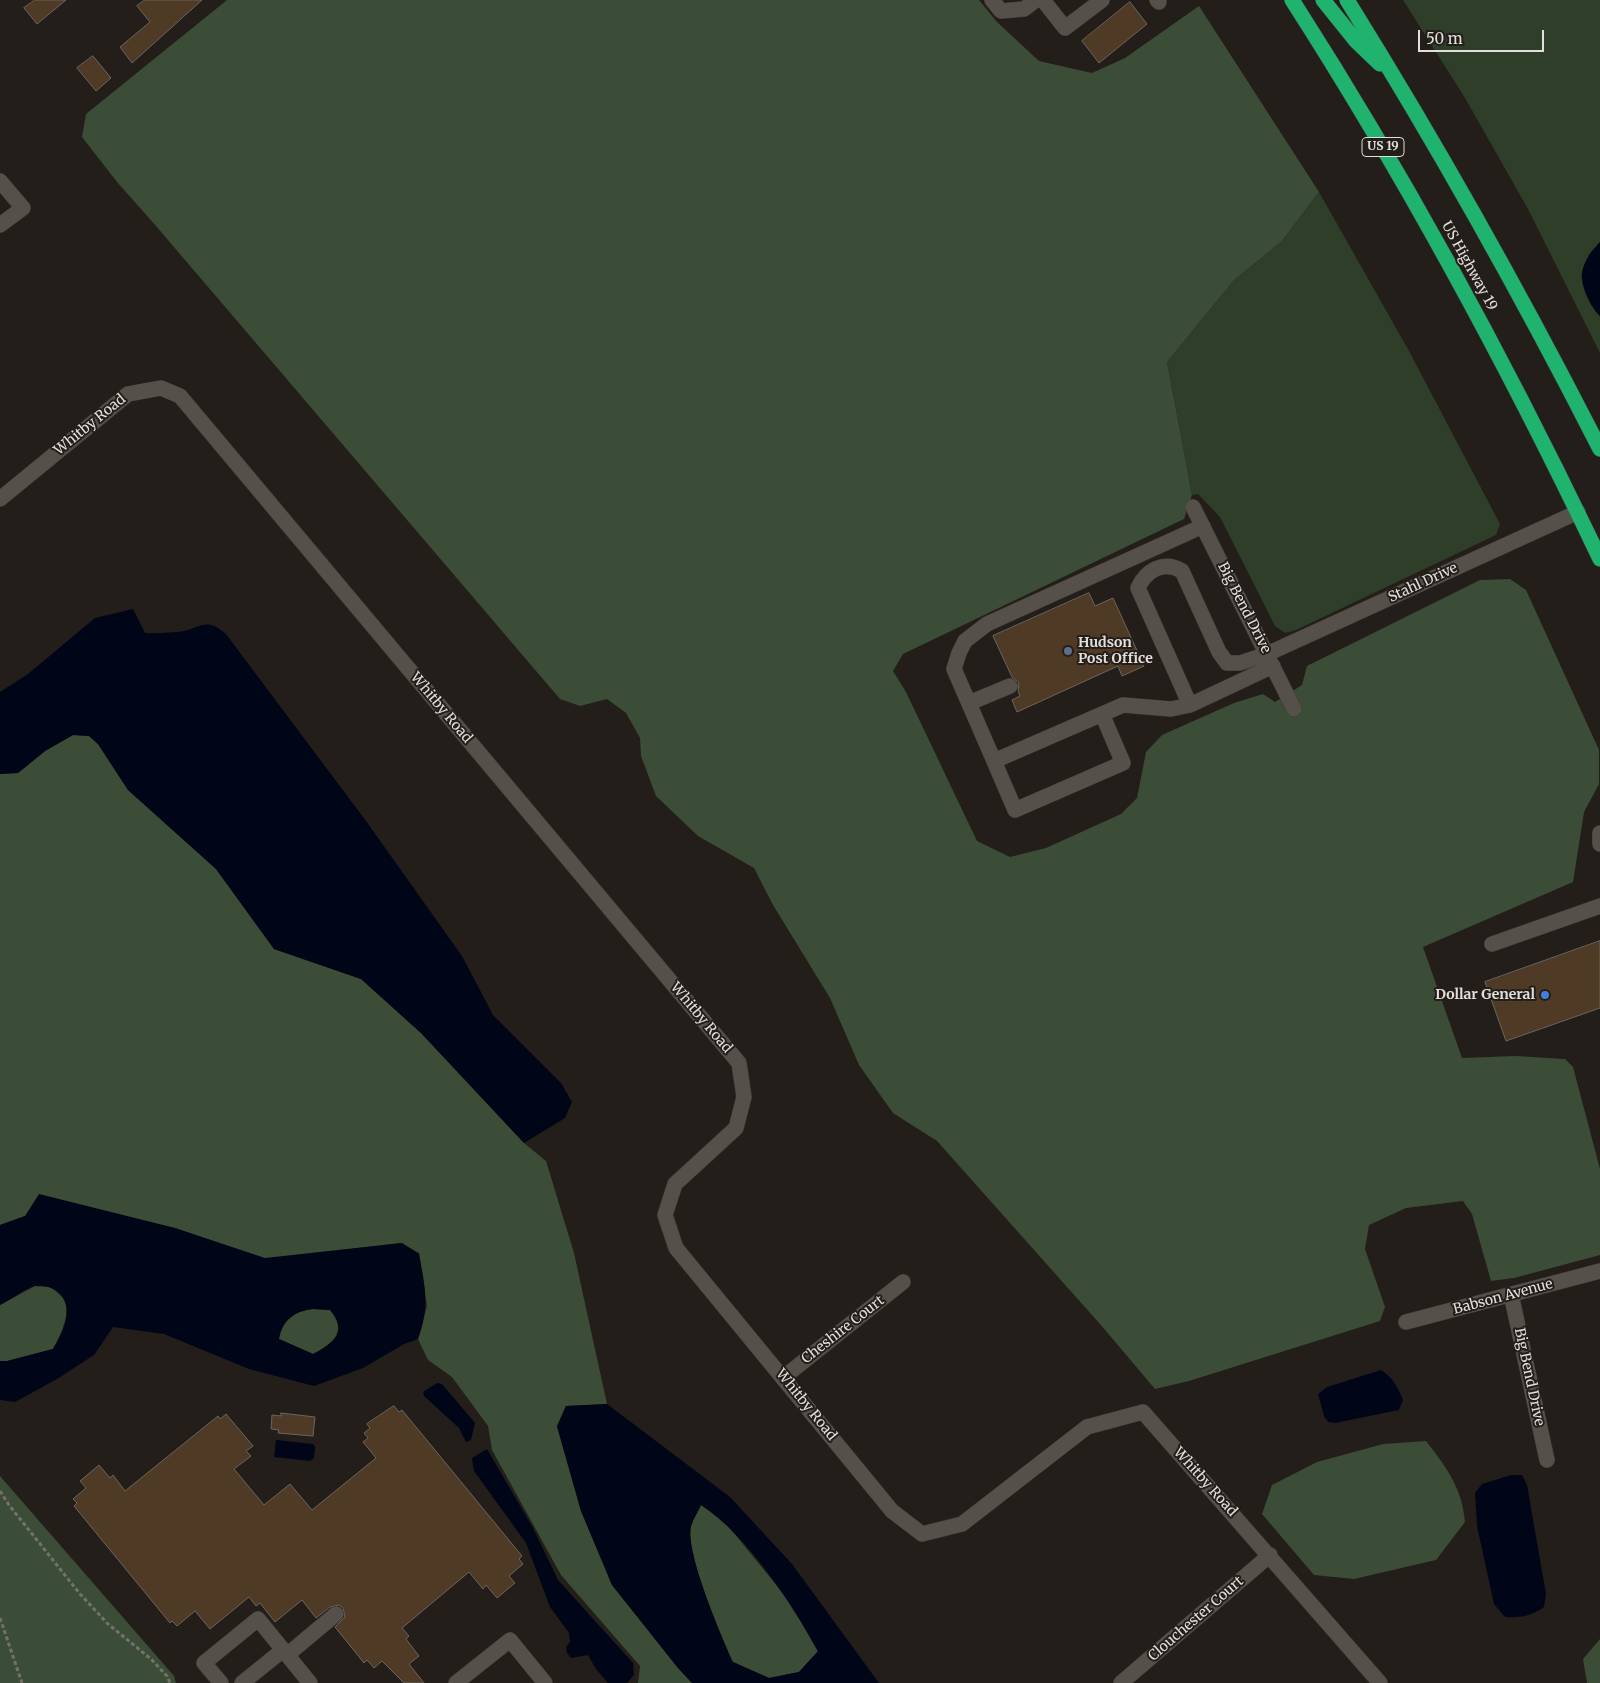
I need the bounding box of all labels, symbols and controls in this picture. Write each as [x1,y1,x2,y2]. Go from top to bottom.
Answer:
scale bar [1420,20,1546,52]
text: 50 m [1426,29,1463,48]
road number: US 19 [1362,138,1404,156]
street label: US Highway 19 [1438,219,1500,313]
street label: Whitby Road [51,391,129,459]
street label: Big Bend Drive [1214,560,1274,656]
street label: Stahl Drive [1386,560,1460,606]
place label: Hudson Post Office [1078,635,1153,668]
marker: Hudson Post Office [1062,645,1074,657]
street label: Whitby Road [407,669,475,747]
street label: Whitby Road [667,979,735,1057]
place label: Dollar General [1435,987,1535,1003]
marker: Dollar General [1539,989,1551,1001]
street label: Babson Avenue [1451,1276,1555,1318]
street label: Cheshire Court [798,1292,888,1368]
street label: Big Bend Drive [1510,1326,1548,1428]
street label: Whitby Road [772,1366,840,1444]
street label: Whitby Road [1170,1444,1240,1520]
street label: Clouchester Court [1145,1573,1247,1665]

